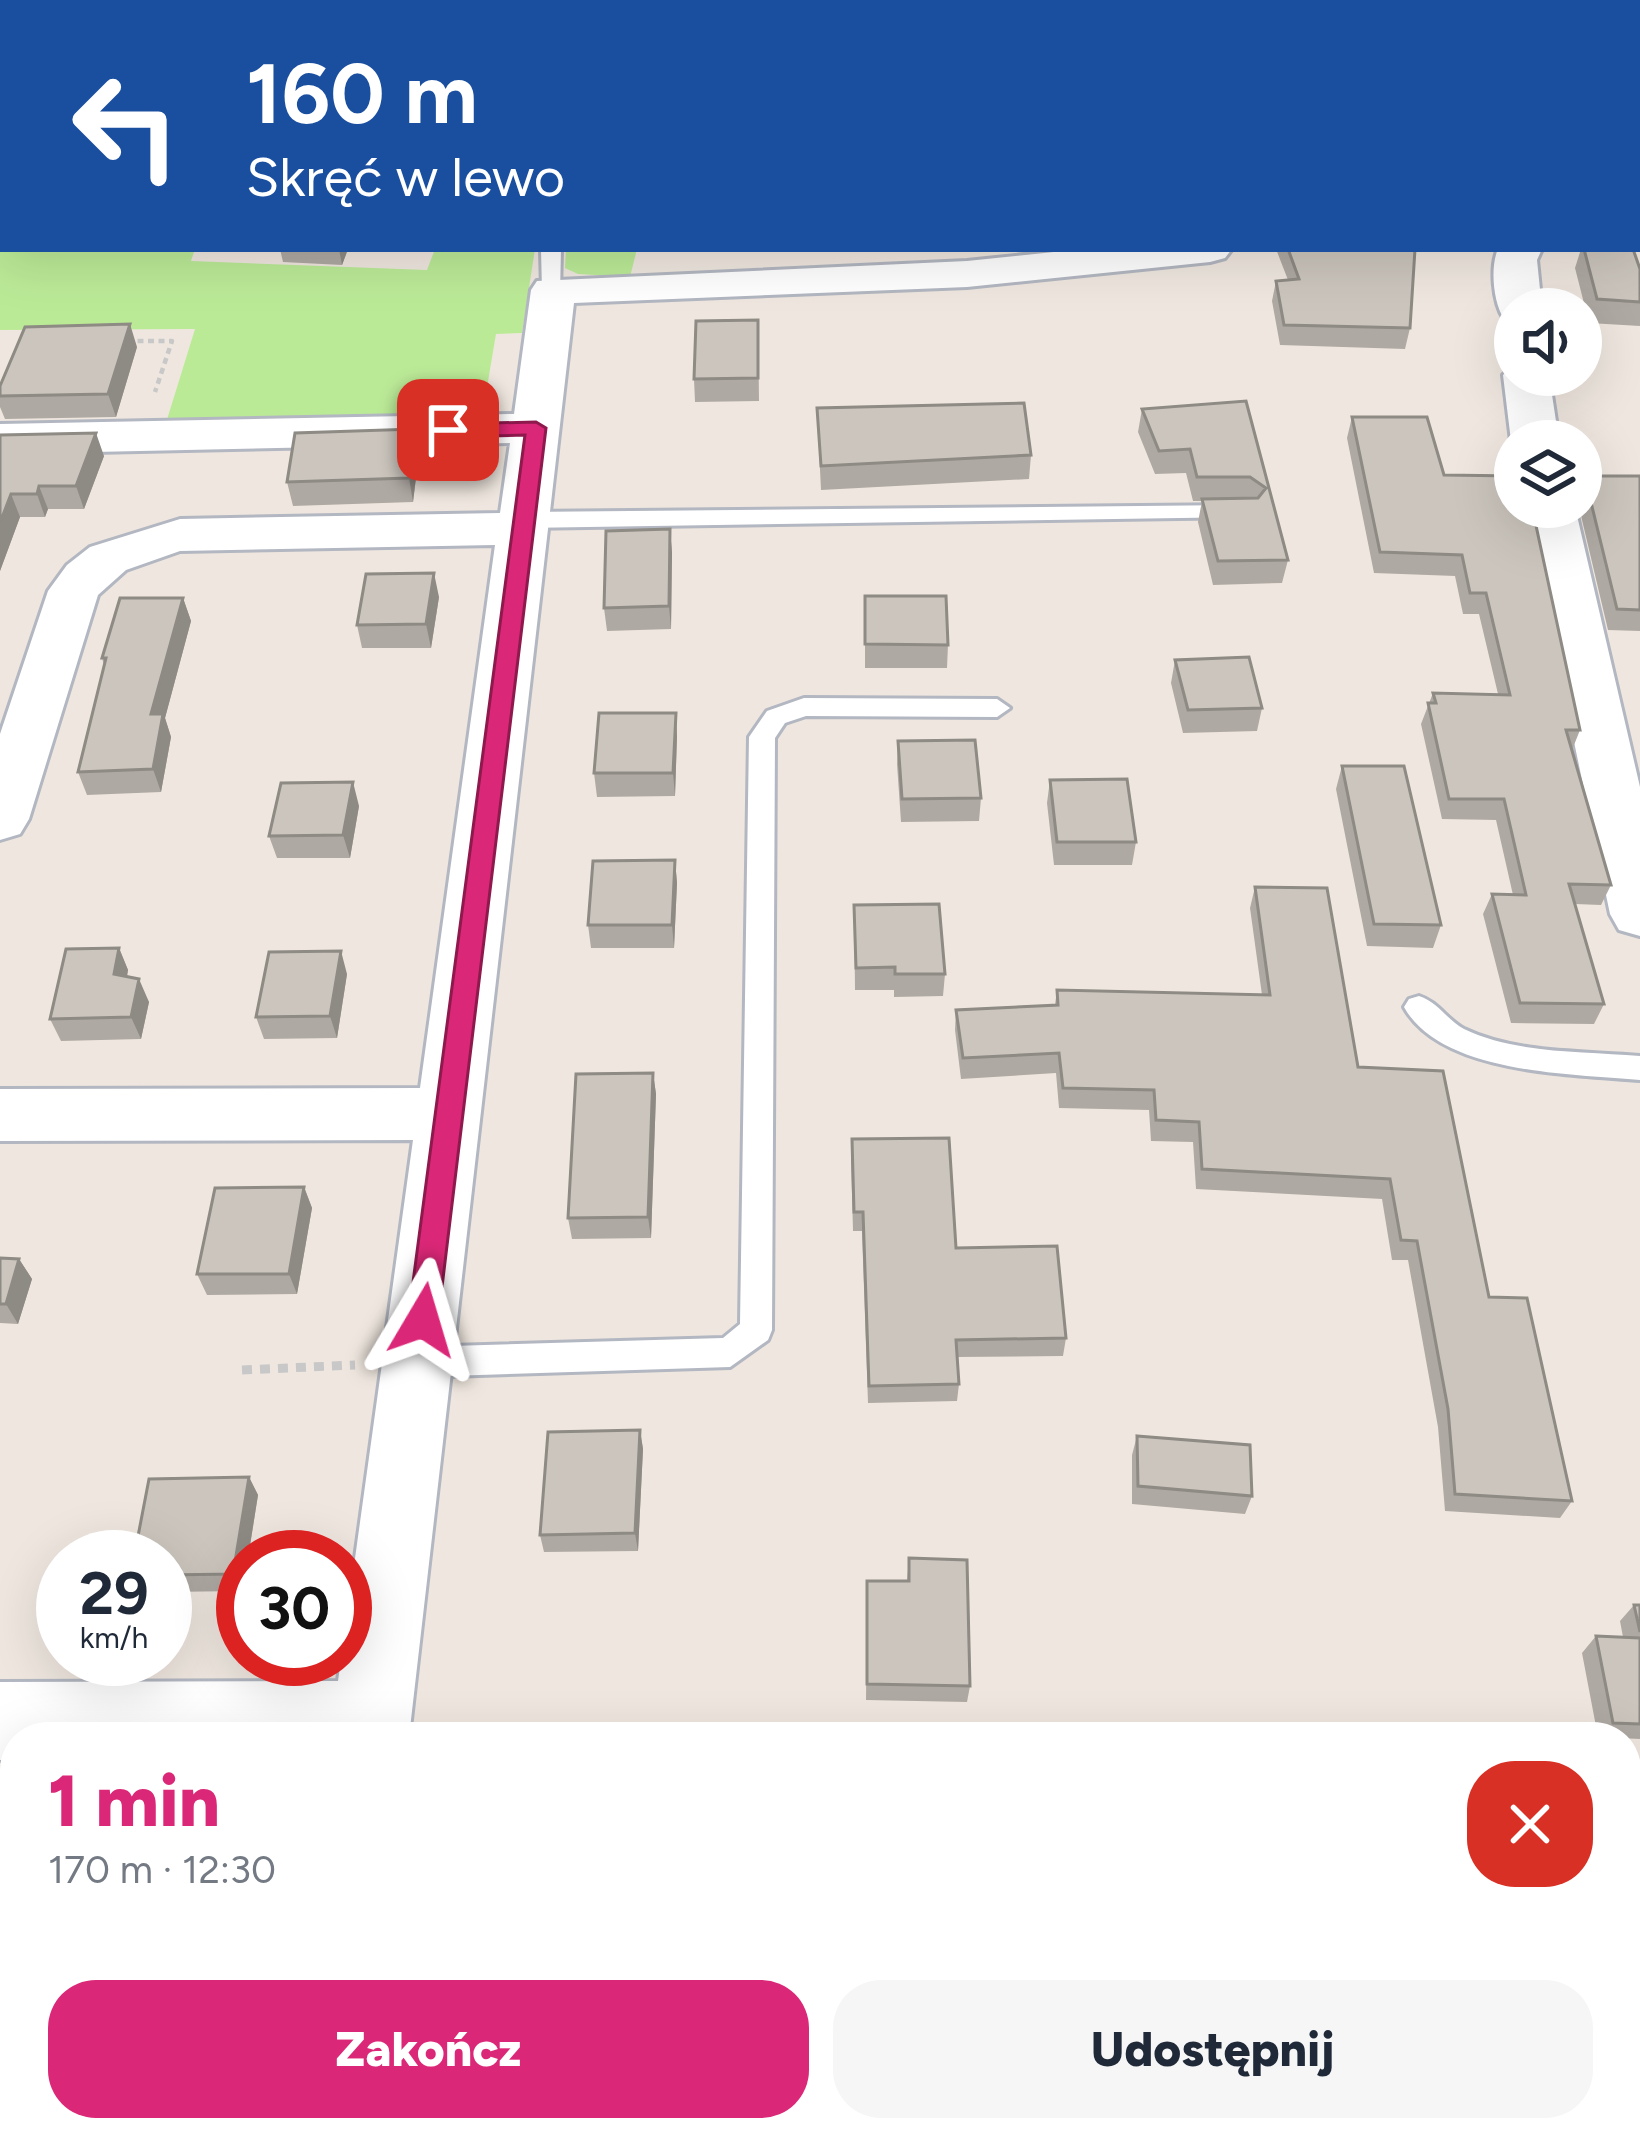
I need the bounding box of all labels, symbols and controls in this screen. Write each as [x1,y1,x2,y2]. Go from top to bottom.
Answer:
text: 160 m [246,43,478,144]
icon: left [48,48,204,204]
text: Skręć w lewo [246,145,565,210]
map controls [1494,288,1602,528]
button: sound [1494,288,1602,396]
pin [397,379,499,481]
icon: arrive [415,397,481,463]
button: layers [1494,420,1602,528]
position arrow [360,1257,486,1383]
speed limit sign: 30 [216,1530,372,1686]
text: 29 [79,1557,149,1629]
text: km/h [80,1619,148,1656]
text: 1 min [48,1758,220,1844]
button: close [1467,1761,1593,1887]
text: 170 m · 12:30 [48,1846,276,1893]
button: Zakończ [48,1980,809,2118]
button: Udostępnij [833,1980,1593,2118]

